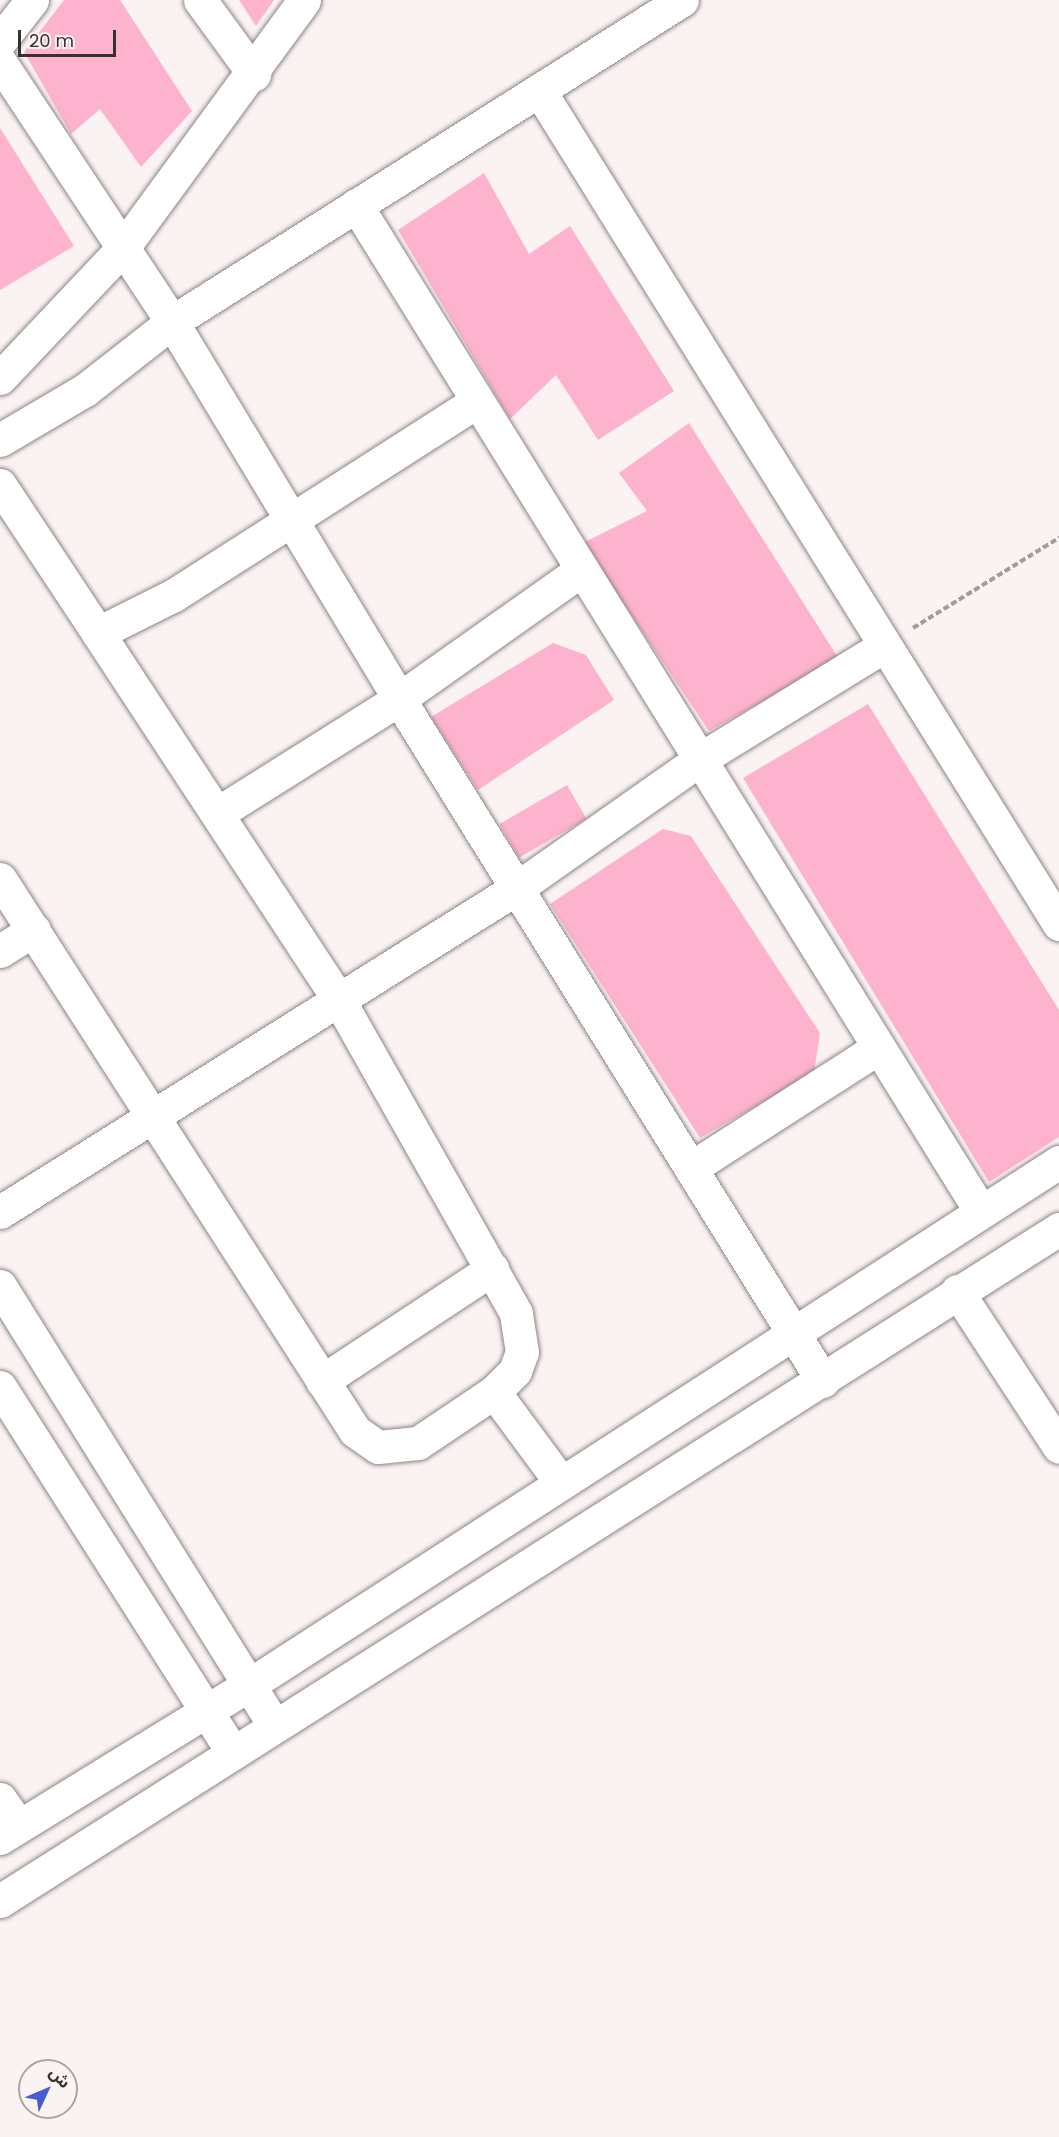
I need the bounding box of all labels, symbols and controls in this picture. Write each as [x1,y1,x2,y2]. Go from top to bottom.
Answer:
scale bar [21,18,118,56]
text: 20 m [29,28,74,53]
north arrow [18,2059,78,2119]
text: ش [44,2062,76,2093]

